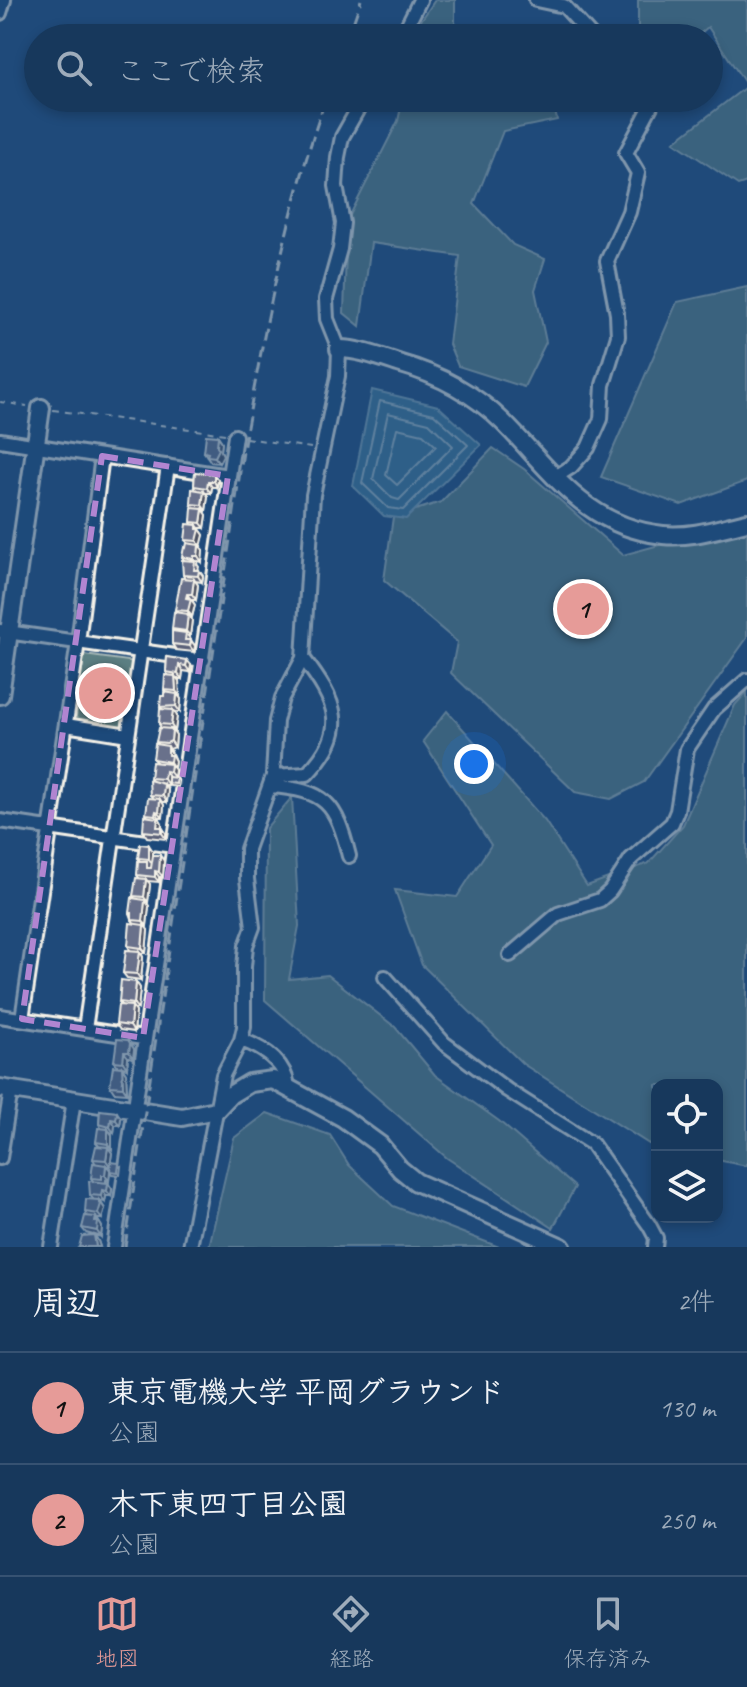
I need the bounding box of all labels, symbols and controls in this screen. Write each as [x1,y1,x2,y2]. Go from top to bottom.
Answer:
search box [24,24,723,112]
icon: search [52,46,96,90]
text: ここで検索 [116,52,266,90]
pin: 1 [557,579,609,639]
pin: 2 [79,663,131,723]
your location [454,744,494,784]
map controls [651,1079,723,1223]
button: locate [651,1079,723,1151]
button: layers [651,1151,723,1223]
text: 周辺 [32,1281,100,1324]
text: 2件 [677,1285,715,1318]
text: 東京電機大学 平岡グラウンド [108,1373,505,1411]
text: 1 [52,1392,64,1425]
text: 130 m [659,1392,715,1425]
text: 公園 [108,1416,160,1449]
text: 木下東四丁目公園 [108,1485,348,1523]
text: 2 [52,1504,64,1537]
text: 250 m [659,1504,715,1537]
text: 公園 [108,1528,160,1561]
tab: 地図 [95,1592,139,1673]
tab: 経路 [329,1592,374,1673]
tab: 保存済み [564,1592,652,1673]

